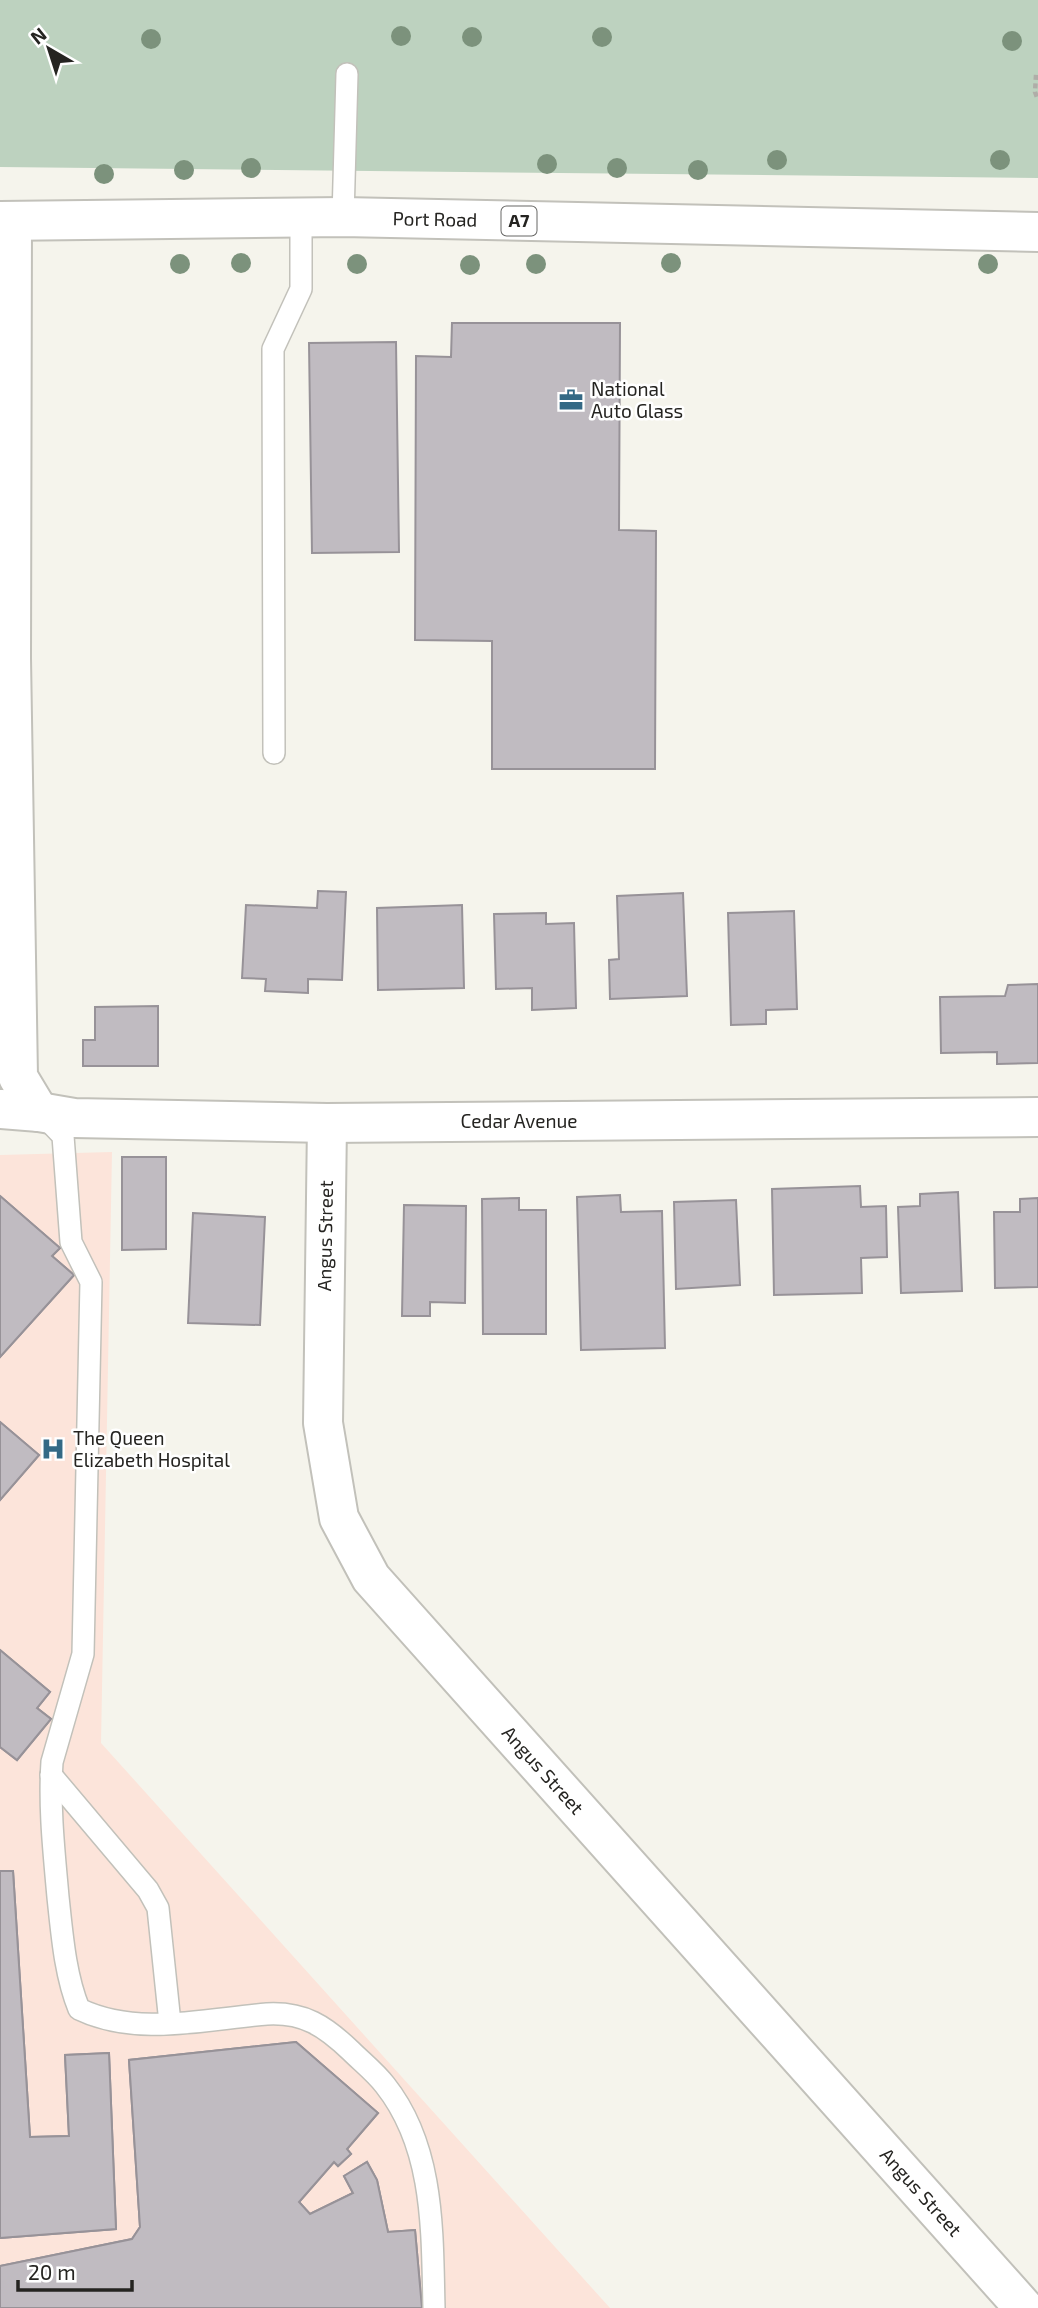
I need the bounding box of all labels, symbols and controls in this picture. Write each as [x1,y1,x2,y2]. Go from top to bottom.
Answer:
north arrow [14,14,84,84]
text: N [25,22,51,49]
street label: Port Road [392,206,478,231]
road number: A7 [502,206,536,236]
place label: National Auto Glass [591,377,683,422]
office icon: National Auto Glass [557,386,585,414]
street label: Cedar Avenue [460,1109,578,1132]
street label: Angus Street [312,1180,337,1292]
place label: The Queen Elizabeth Hospital [73,1426,230,1471]
hospital icon: The Queen Elizabeth Hospital [39,1435,67,1463]
street label: Angus Street [498,1721,589,1819]
street label: Angus Street [876,2143,967,2241]
scale bar [18,2248,131,2292]
text: 20 m [28,2259,76,2284]

